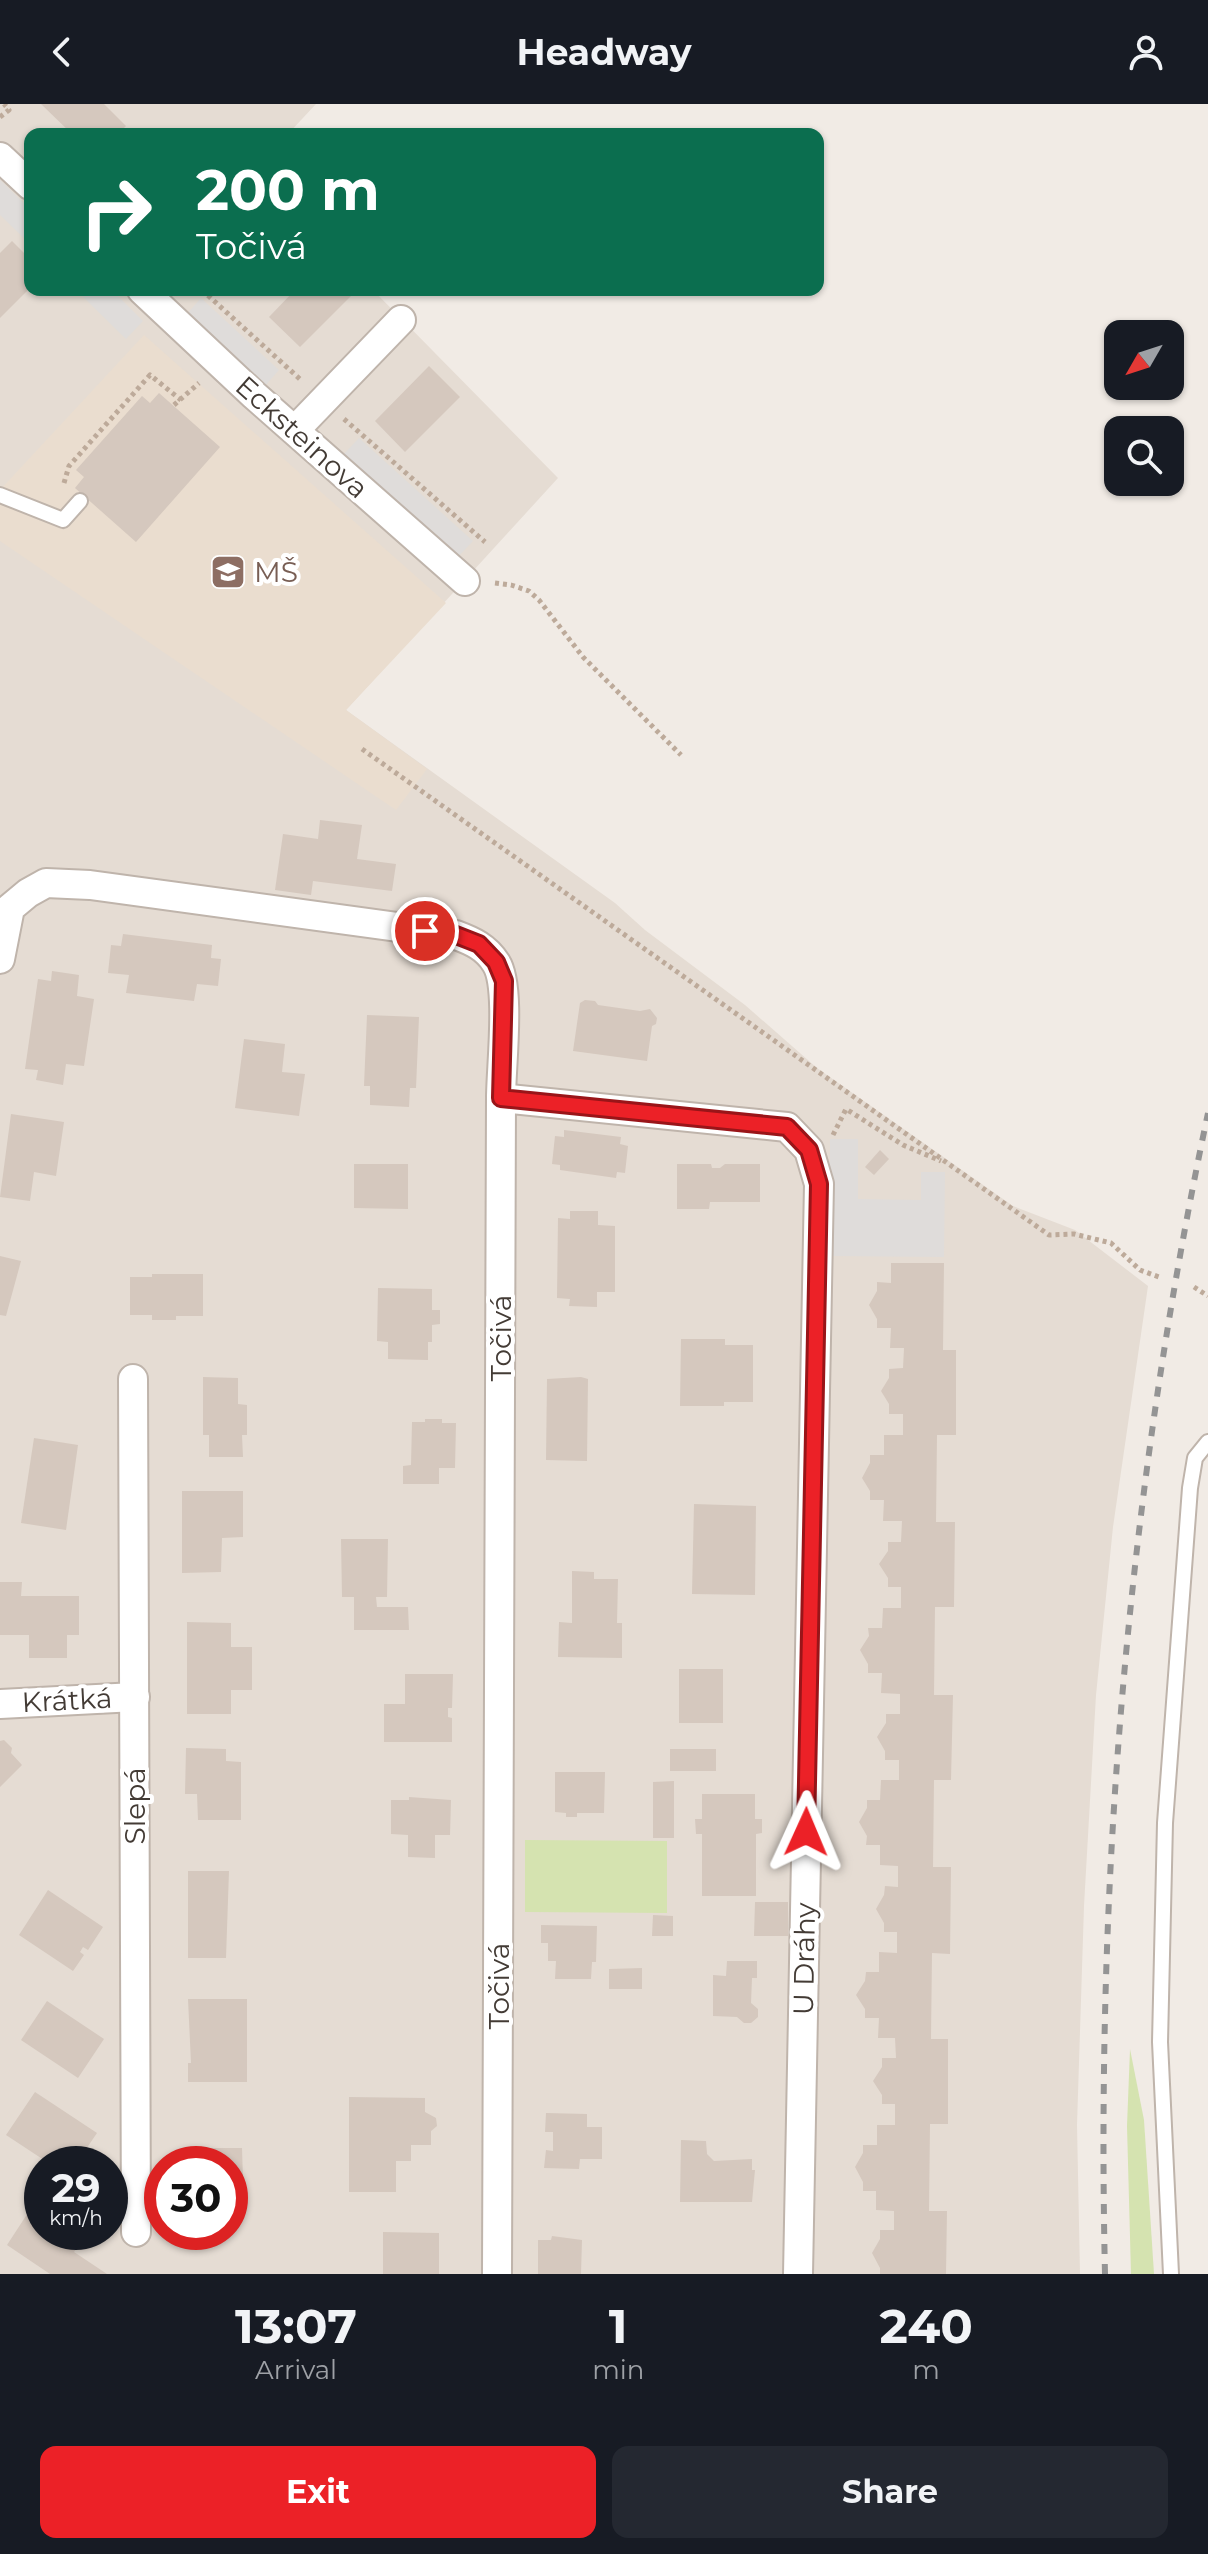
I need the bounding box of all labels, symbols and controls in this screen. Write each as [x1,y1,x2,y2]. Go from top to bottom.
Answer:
icon: back [40,30,84,74]
text: Headway [517,30,691,74]
icon: person [1124,30,1168,74]
text: 200 m [196,156,380,224]
icon: right [64,160,168,264]
text: Točivá [196,224,307,268]
north arrow [1104,320,1184,400]
map controls [1104,320,1184,496]
street label: Ecksteinova [229,369,375,505]
button: search [1104,416,1184,496]
school or university icon: MŠ [209,553,247,591]
place label: MŠ [254,555,298,589]
pin [391,897,459,965]
icon: arrive [403,909,447,953]
street label: Točivá [484,1295,518,1381]
street label: Krátká [21,1681,113,1719]
street label: Slepá [118,1767,152,1845]
position arrow [764,1790,848,1874]
street label: U Dráhy [786,1901,822,2016]
street label: Točivá [482,1943,516,2029]
speed limit sign: 30 [144,2146,248,2250]
text: 29 [51,2163,101,2212]
text: km/h [49,2206,103,2230]
text: 13:07 [235,2297,357,2355]
text: 1 [609,2297,628,2355]
text: 240 [879,2297,973,2355]
text: Arrival [255,2354,337,2386]
text: min [592,2354,644,2386]
text: m [912,2354,940,2386]
button: Exit [40,2446,596,2538]
button: Share [612,2446,1168,2538]

